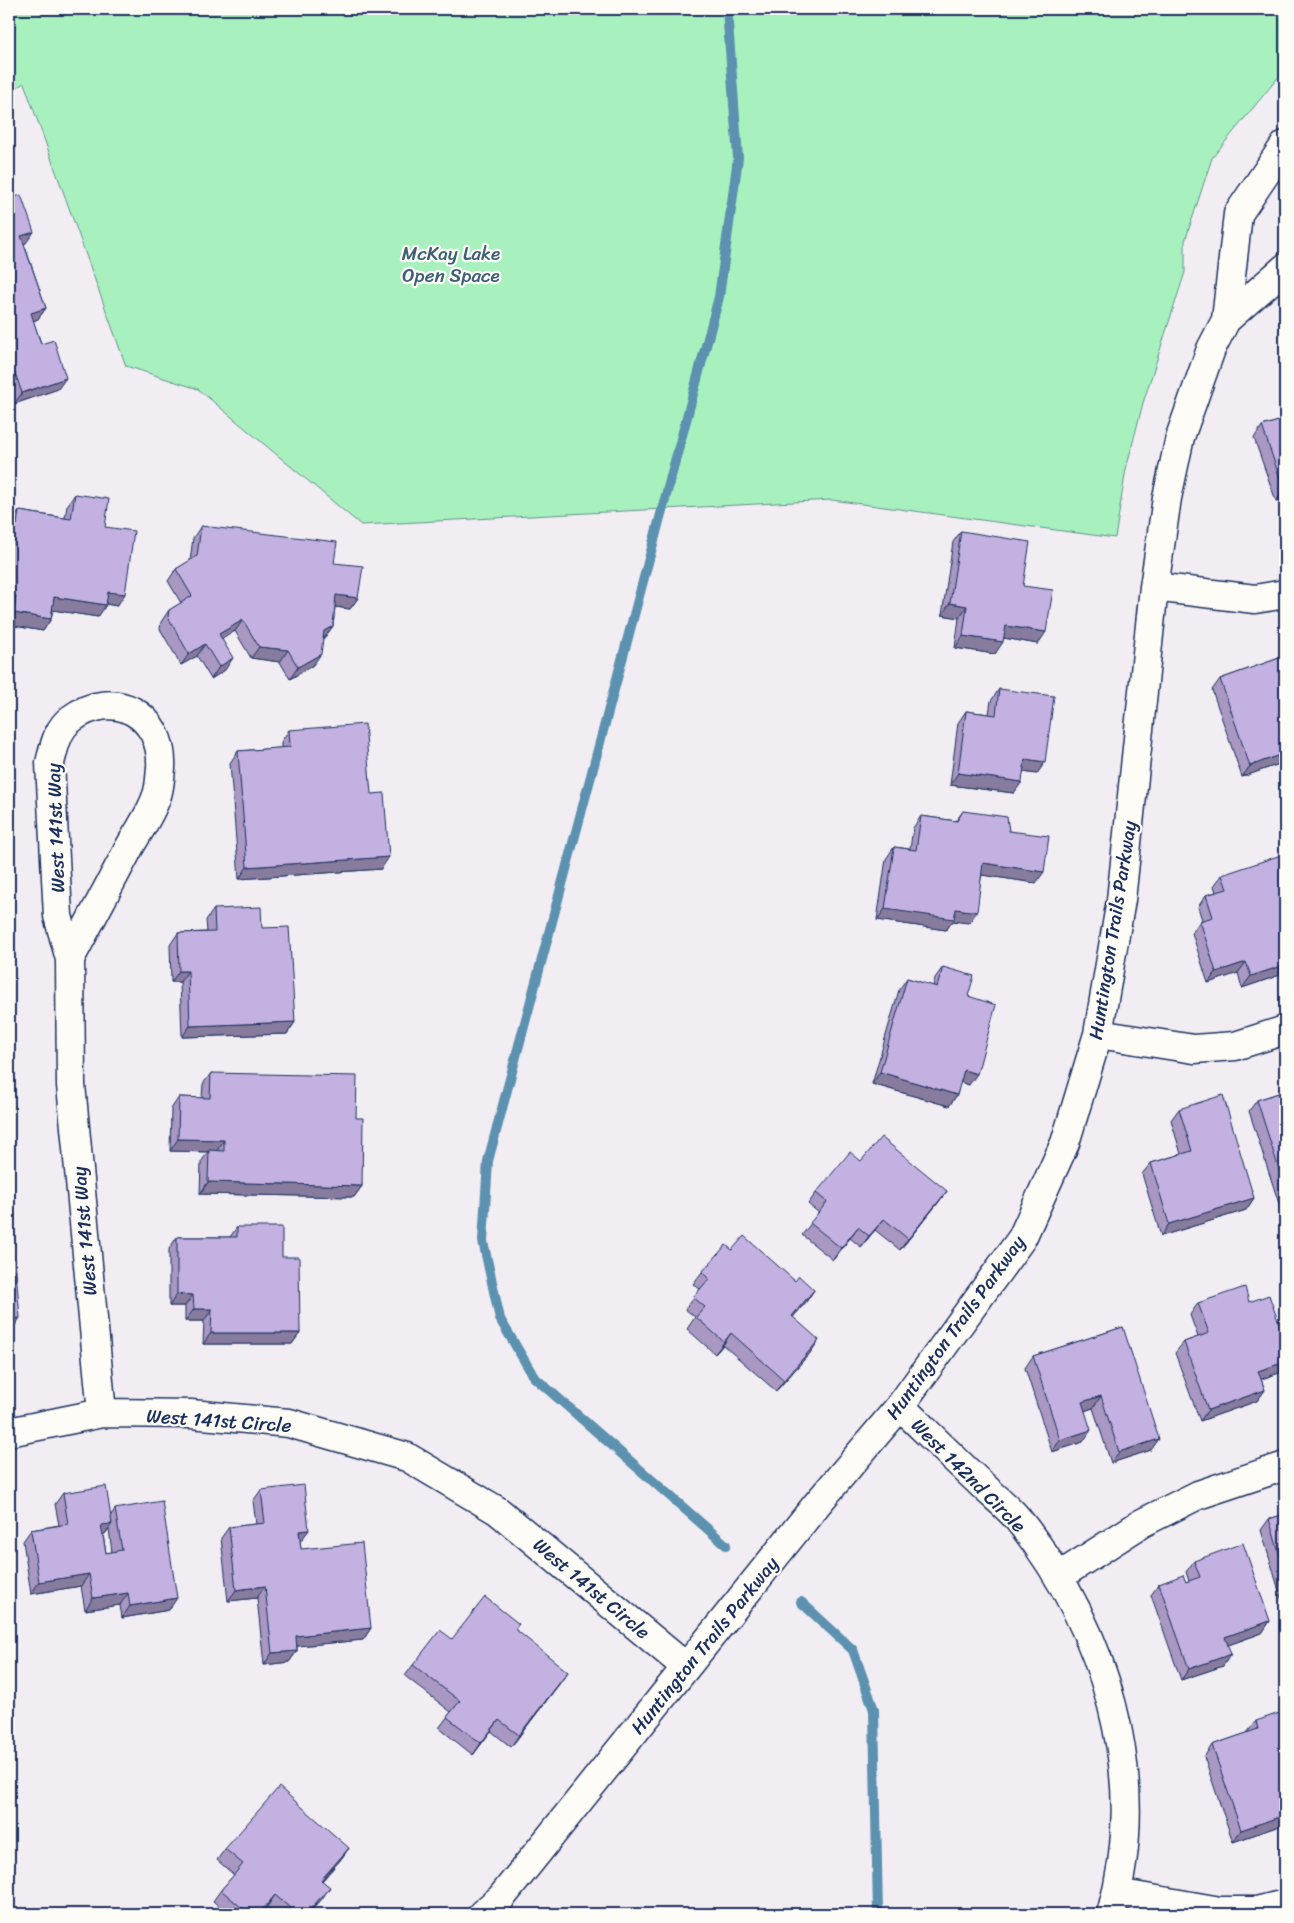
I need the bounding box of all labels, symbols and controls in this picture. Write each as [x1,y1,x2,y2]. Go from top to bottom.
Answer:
park label: McKay Lake Open Space [402,237,500,292]
street label: West 141st Way [37,762,74,893]
street label: Huntington Trails Parkway [1079,818,1146,1042]
street label: West 141st Way [62,1165,107,1297]
street label: Huntington Trails Parkway [877,1228,1034,1427]
street label: West 141st Circle [145,1399,293,1442]
street label: West 142nd Circle [903,1410,1034,1541]
street label: West 141st Circle [525,1529,658,1648]
street label: Huntington Trails Parkway [622,1549,787,1742]

